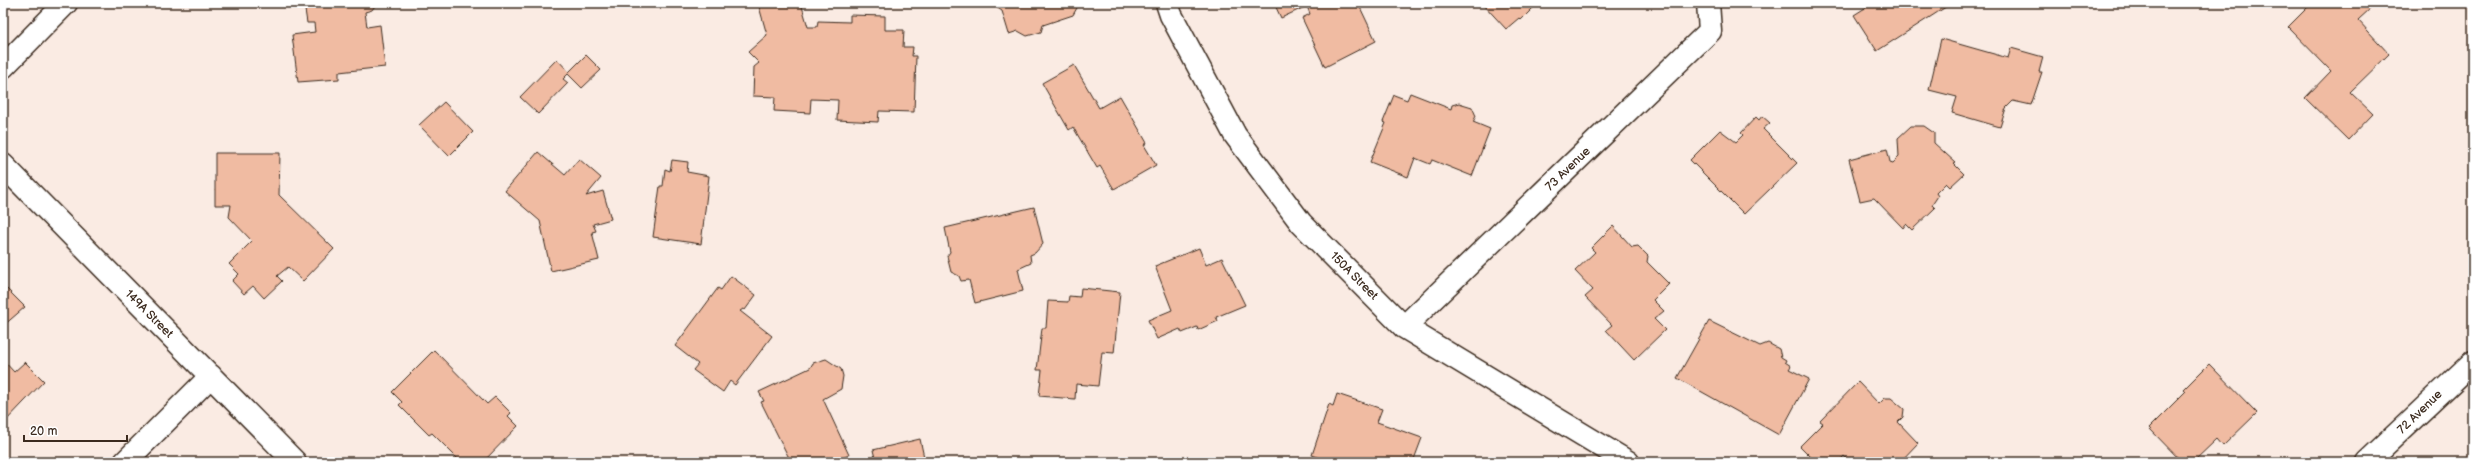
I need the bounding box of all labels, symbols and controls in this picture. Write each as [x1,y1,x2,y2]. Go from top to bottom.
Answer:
street label: 73 Avenue [1542,144,1594,194]
street label: 150A Street [1327,249,1381,303]
street label: 149A Street [122,287,177,342]
street label: 72 Avenue [2394,387,2446,437]
scale bar [24,417,127,443]
text: 20 m [30,424,57,439]

